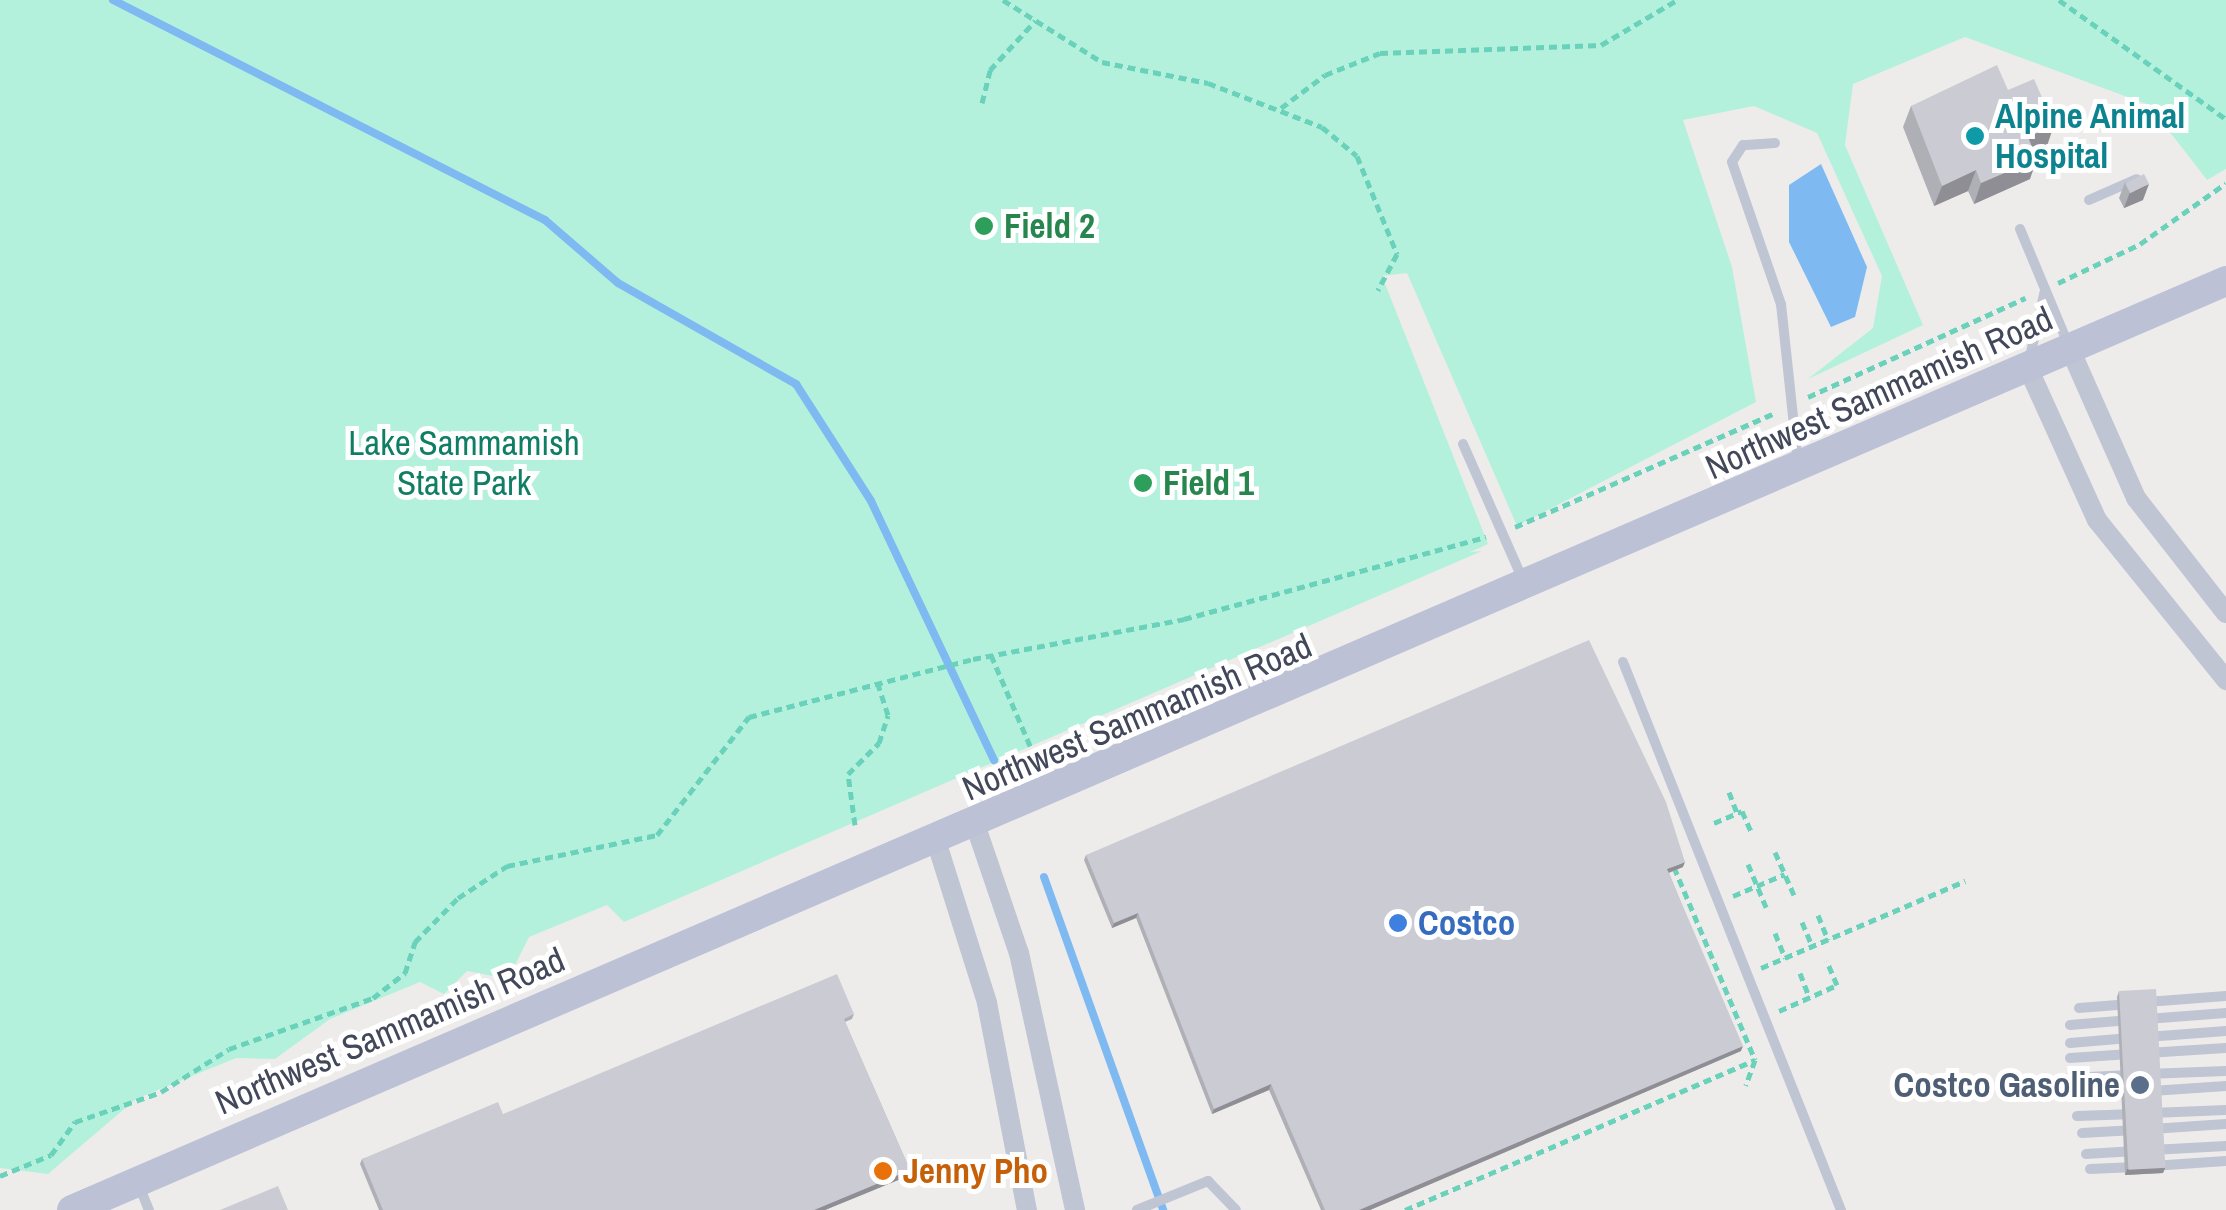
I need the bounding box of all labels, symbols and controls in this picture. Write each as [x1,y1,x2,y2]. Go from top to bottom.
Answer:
place label: Alpine Animal Hospital [1995,95,2186,177]
marker: Alpine Animal Hospital [1964,125,1986,147]
place label: Field 2 [1004,205,1095,247]
marker: Field 2 [973,215,995,237]
street label: Northwest Sammamish Road [1699,298,2059,488]
park label: Lake Sammamish State Park [348,422,580,504]
place label: Field 1 [1163,462,1254,504]
marker: Field 1 [1132,472,1154,494]
street label: Northwest Sammamish Road [956,624,1318,810]
place label: Costco [1418,902,1515,944]
marker: Costco [1387,912,1409,934]
street label: Northwest Sammamish Road [209,938,571,1124]
place label: Costco Gasoline [1894,1064,2120,1106]
marker: Costco Gasoline [2129,1074,2151,1096]
place label: Jenny Pho [903,1150,1048,1192]
marker: Jenny Pho [872,1160,894,1182]

